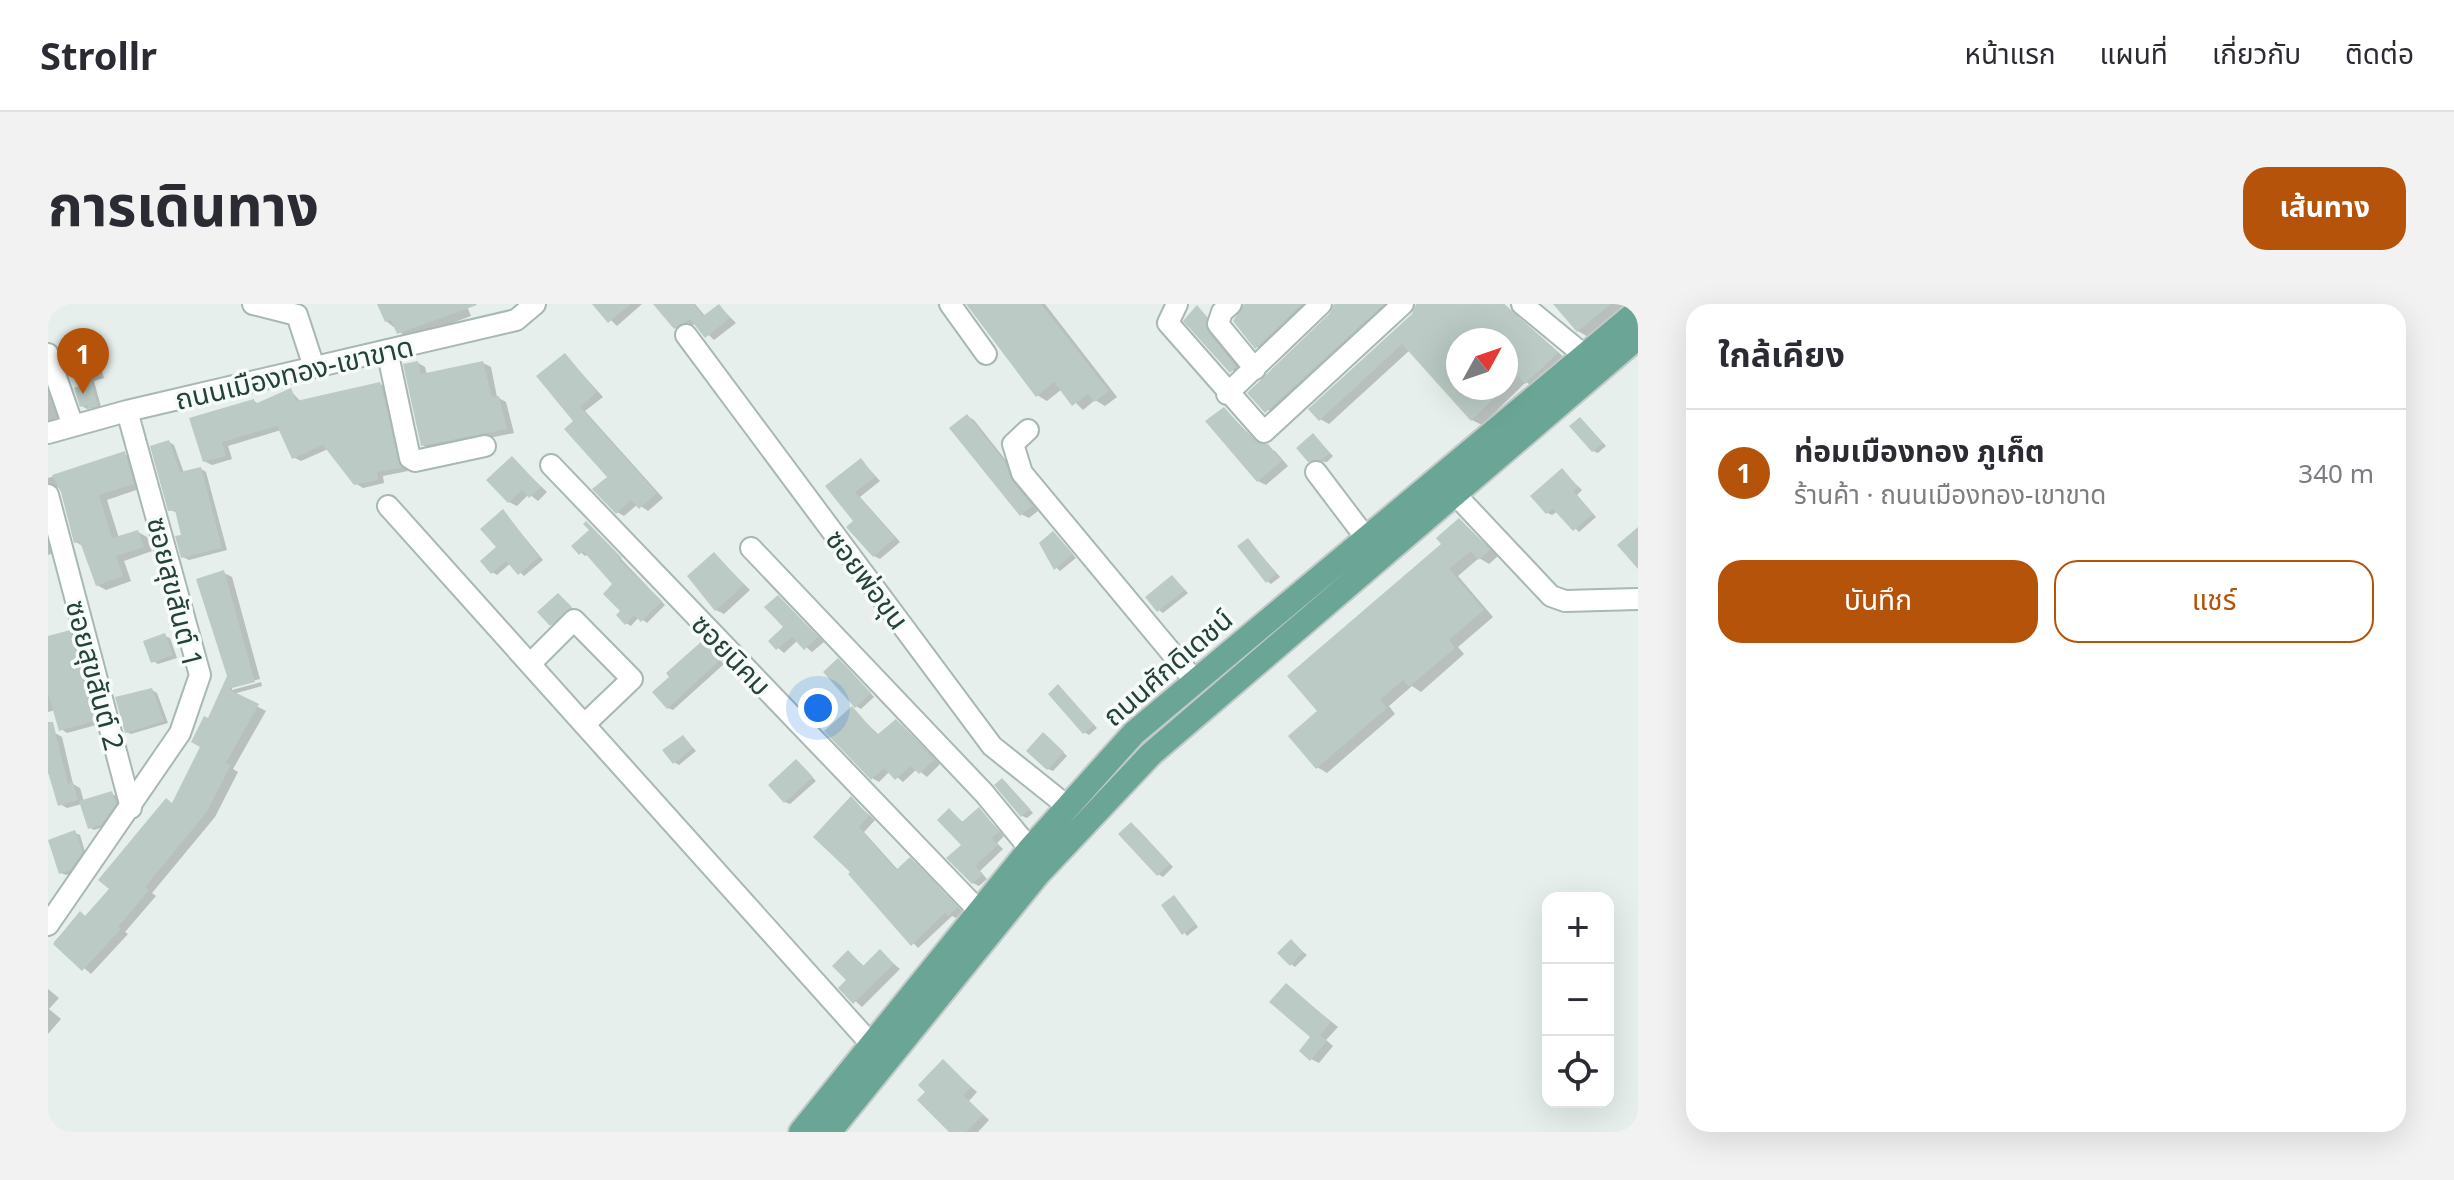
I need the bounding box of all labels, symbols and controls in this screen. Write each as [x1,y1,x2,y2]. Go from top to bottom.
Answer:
text: Strollr [40,29,157,81]
text: หน้าแรก [1965,34,2056,72]
text: แผนที่ [2100,34,2168,72]
text: เกี่ยวกับ [2212,34,2301,72]
text: ติดต่อ [2345,34,2414,72]
text: การเดินทาง [48,166,319,242]
button: เส้นทาง [2243,167,2406,250]
street label: ถนนเมืองทอง-เขาขาด [171,326,417,418]
pin: 1 [57,328,109,394]
north arrow [1446,328,1518,400]
text: ใกล้เคียง [1718,331,1845,377]
text: ท่อมเมืองทอง ภูเก็ต [1794,430,2045,471]
text: 1 [1737,455,1751,491]
text: 340 m [2298,455,2374,491]
text: ร้านค้า · ถนนเมืองทอง-เขาขาด [1794,476,2106,512]
street label: ซอยสุขสันต์ 1 [139,513,213,671]
street label: ซอยพ่อขุน [818,521,918,637]
button: บันทึก [1718,560,2038,643]
button: แชร์ [2054,560,2374,643]
street label: ซอยสุขสันต์ 2 [58,596,134,754]
street label: ถนนศักดิเดชน์ [1094,600,1240,734]
street label: ซอยนิคม [684,605,780,703]
your location [798,688,838,728]
map controls [1542,892,1614,1108]
button: + [1542,892,1614,964]
button: − [1542,964,1614,1036]
button: locate [1542,1036,1614,1108]

